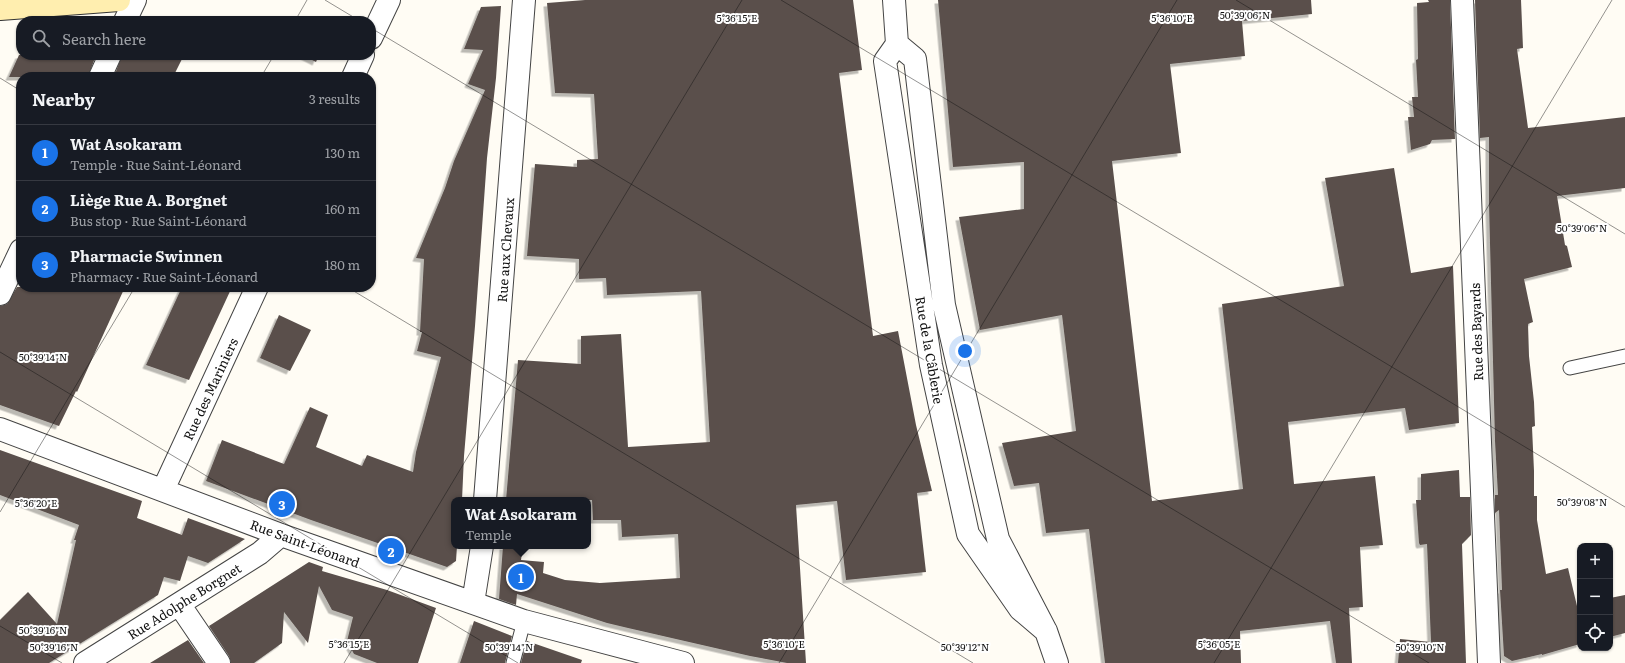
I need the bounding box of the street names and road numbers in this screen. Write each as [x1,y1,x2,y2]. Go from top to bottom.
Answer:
street label: Rue aux Chevaux [492,196,518,303]
street label: Rue des Bayards [1465,282,1487,381]
street label: Rue de la Câblerie [911,295,949,406]
street label: Rue des Mariniers [178,335,242,443]
street label: Rue Saint-Léonard [248,514,363,572]
street label: Rue Adolphe Borgnet [123,558,245,644]

